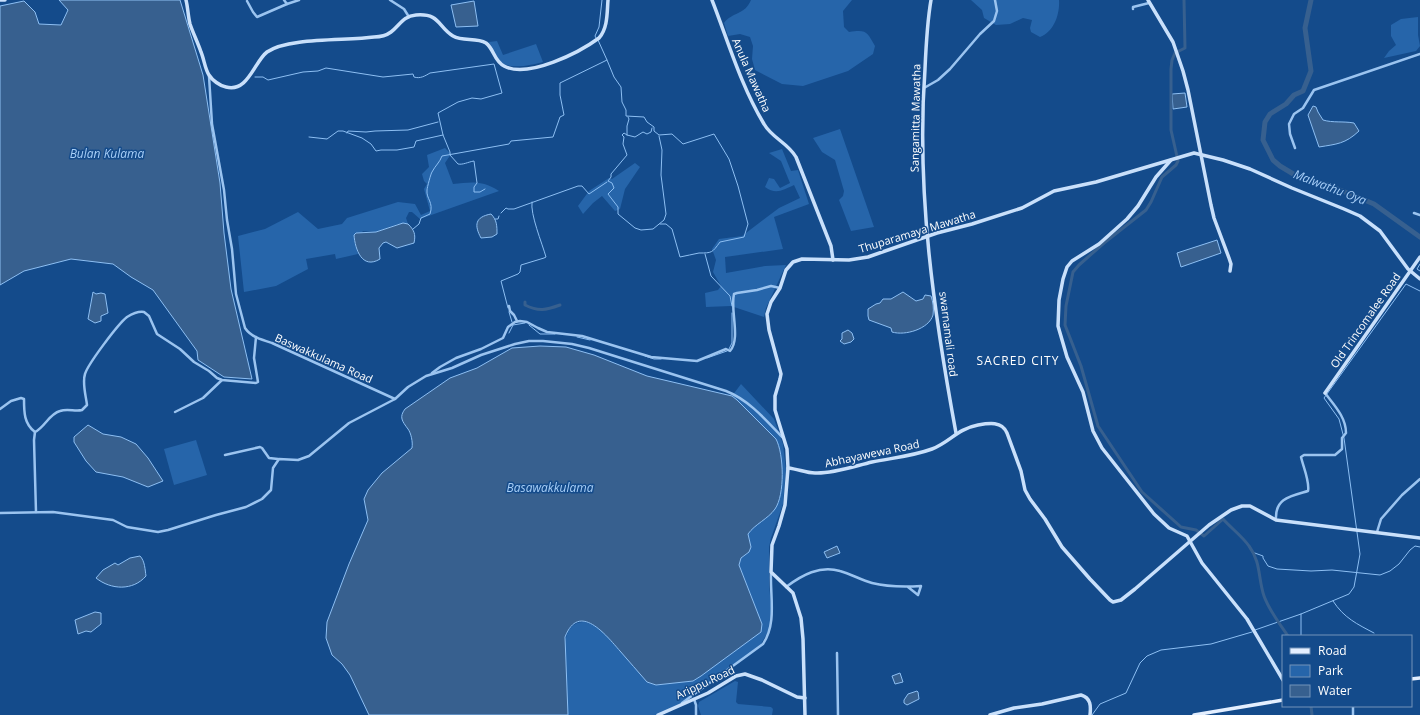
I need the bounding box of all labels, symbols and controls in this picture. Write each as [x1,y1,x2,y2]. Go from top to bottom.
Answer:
street label: Anula Mawatha [729,36,775,114]
street label: Sangamitta Mawatha [907,64,923,172]
water label: Bulan Kulama [70,145,145,162]
water label: Malwathu Oya [1291,165,1369,209]
street label: Thuparamaya Mawatha [857,206,977,256]
street label: Old Trincomalee Road [1326,269,1404,371]
street label: swarnamali road [936,290,962,378]
street label: Baswakkulama Road [273,330,375,386]
district label: SACRED CITY [977,352,1059,369]
street label: Abhayawewa Road [823,436,921,470]
water label: Basawakkulama [506,479,594,496]
legend [1282,635,1412,707]
text: Road [1318,642,1347,659]
street label: Arippu Road [673,662,737,702]
text: Park [1318,662,1344,679]
text: Water [1318,682,1352,699]

